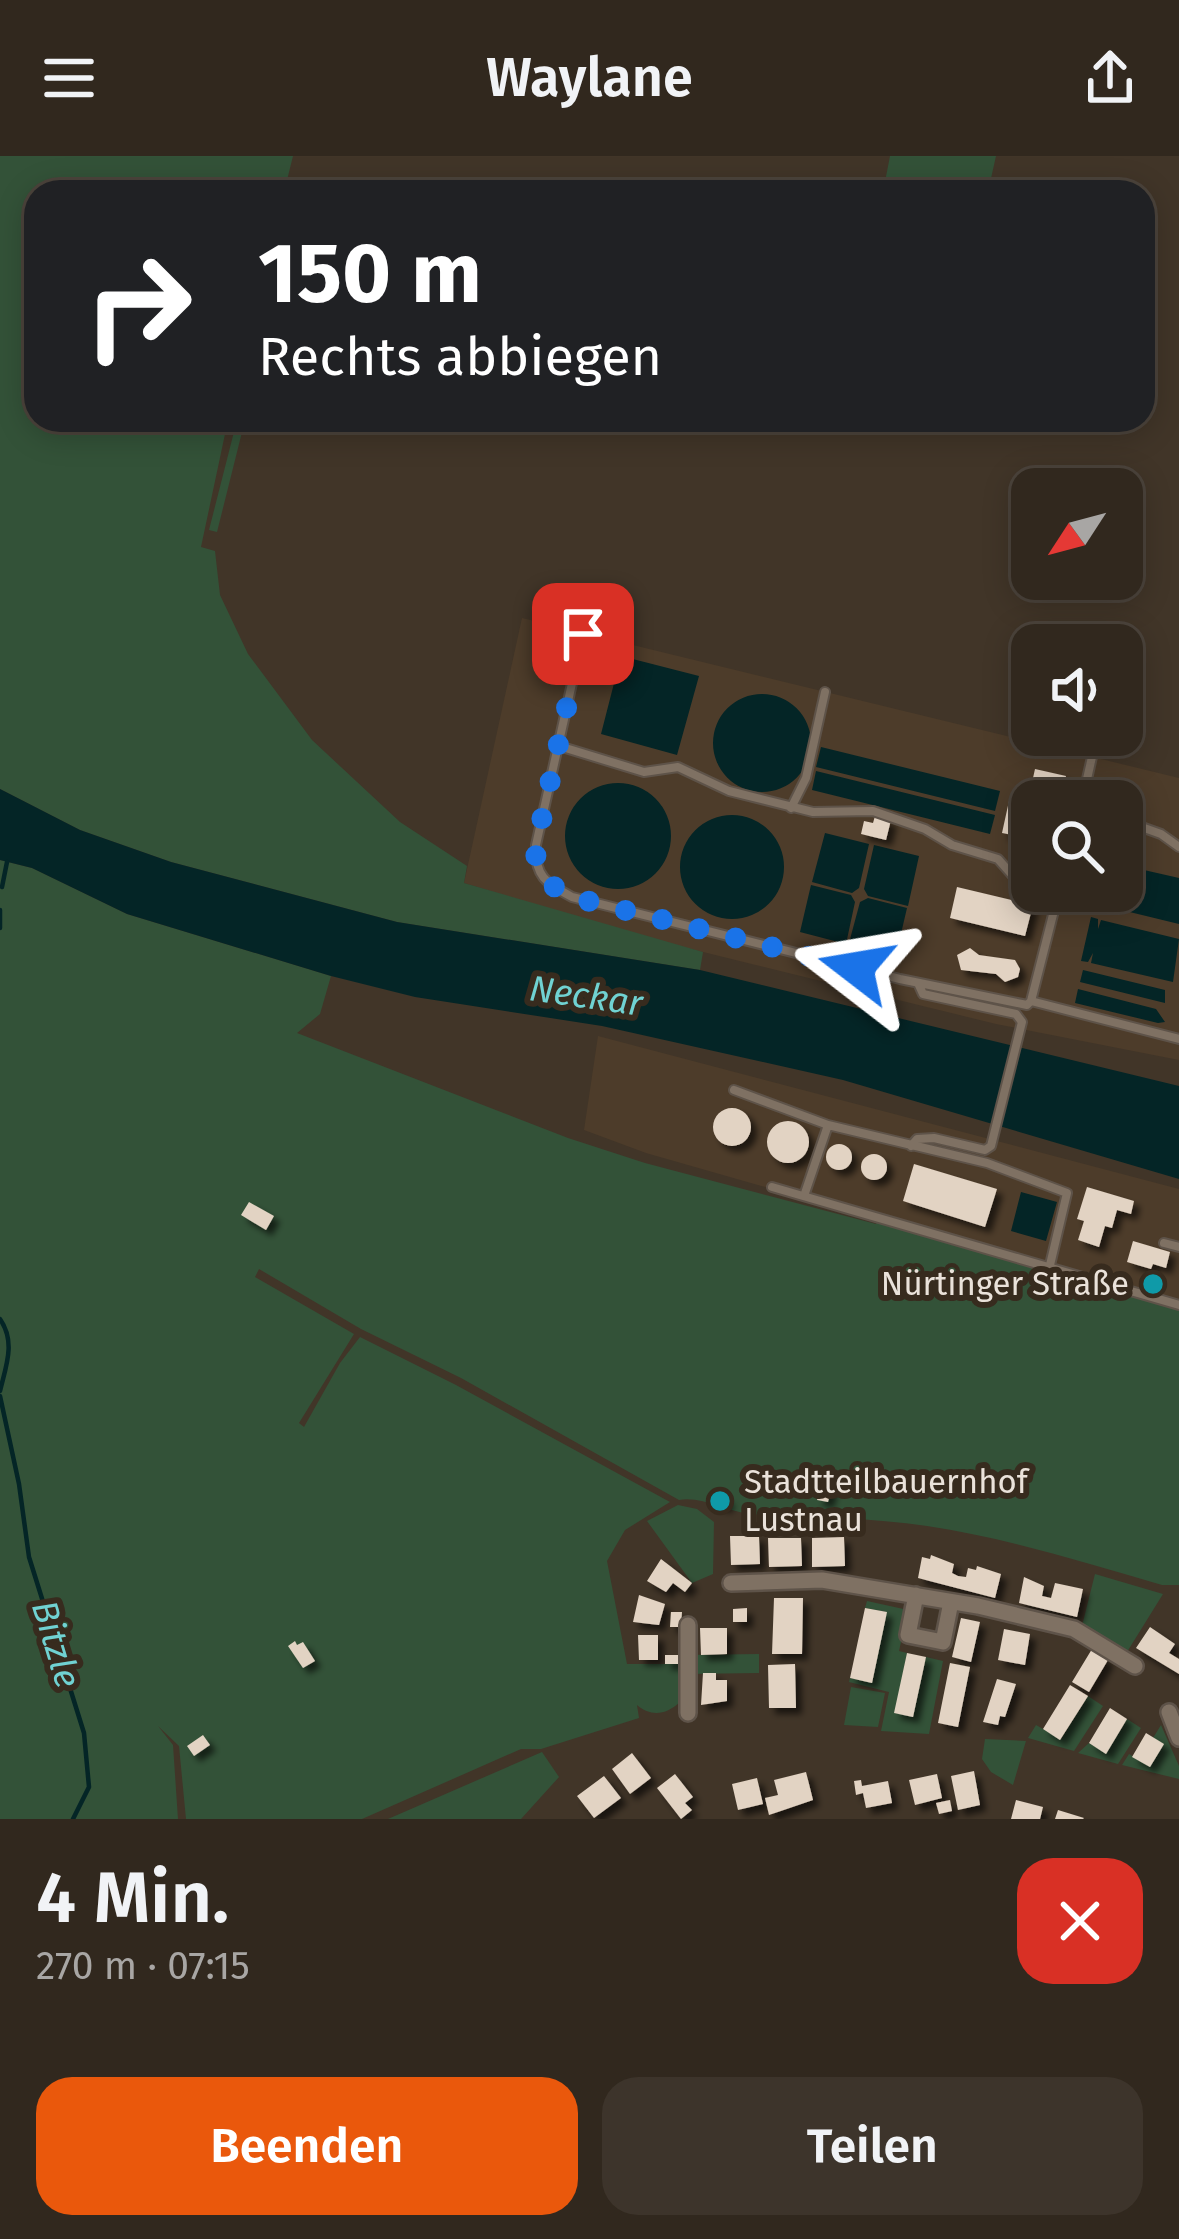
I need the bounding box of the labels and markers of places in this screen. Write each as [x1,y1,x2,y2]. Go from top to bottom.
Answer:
pin [532,583,634,685]
place label: Nürtinger Straße [881,1264,1129,1304]
marker: Nürtinger Straße [1140,1271,1166,1297]
place label: Stadtteilbauernhof Lustnau [744,1462,1031,1540]
marker: Stadtteilbauernhof Lustnau [707,1488,733,1514]

